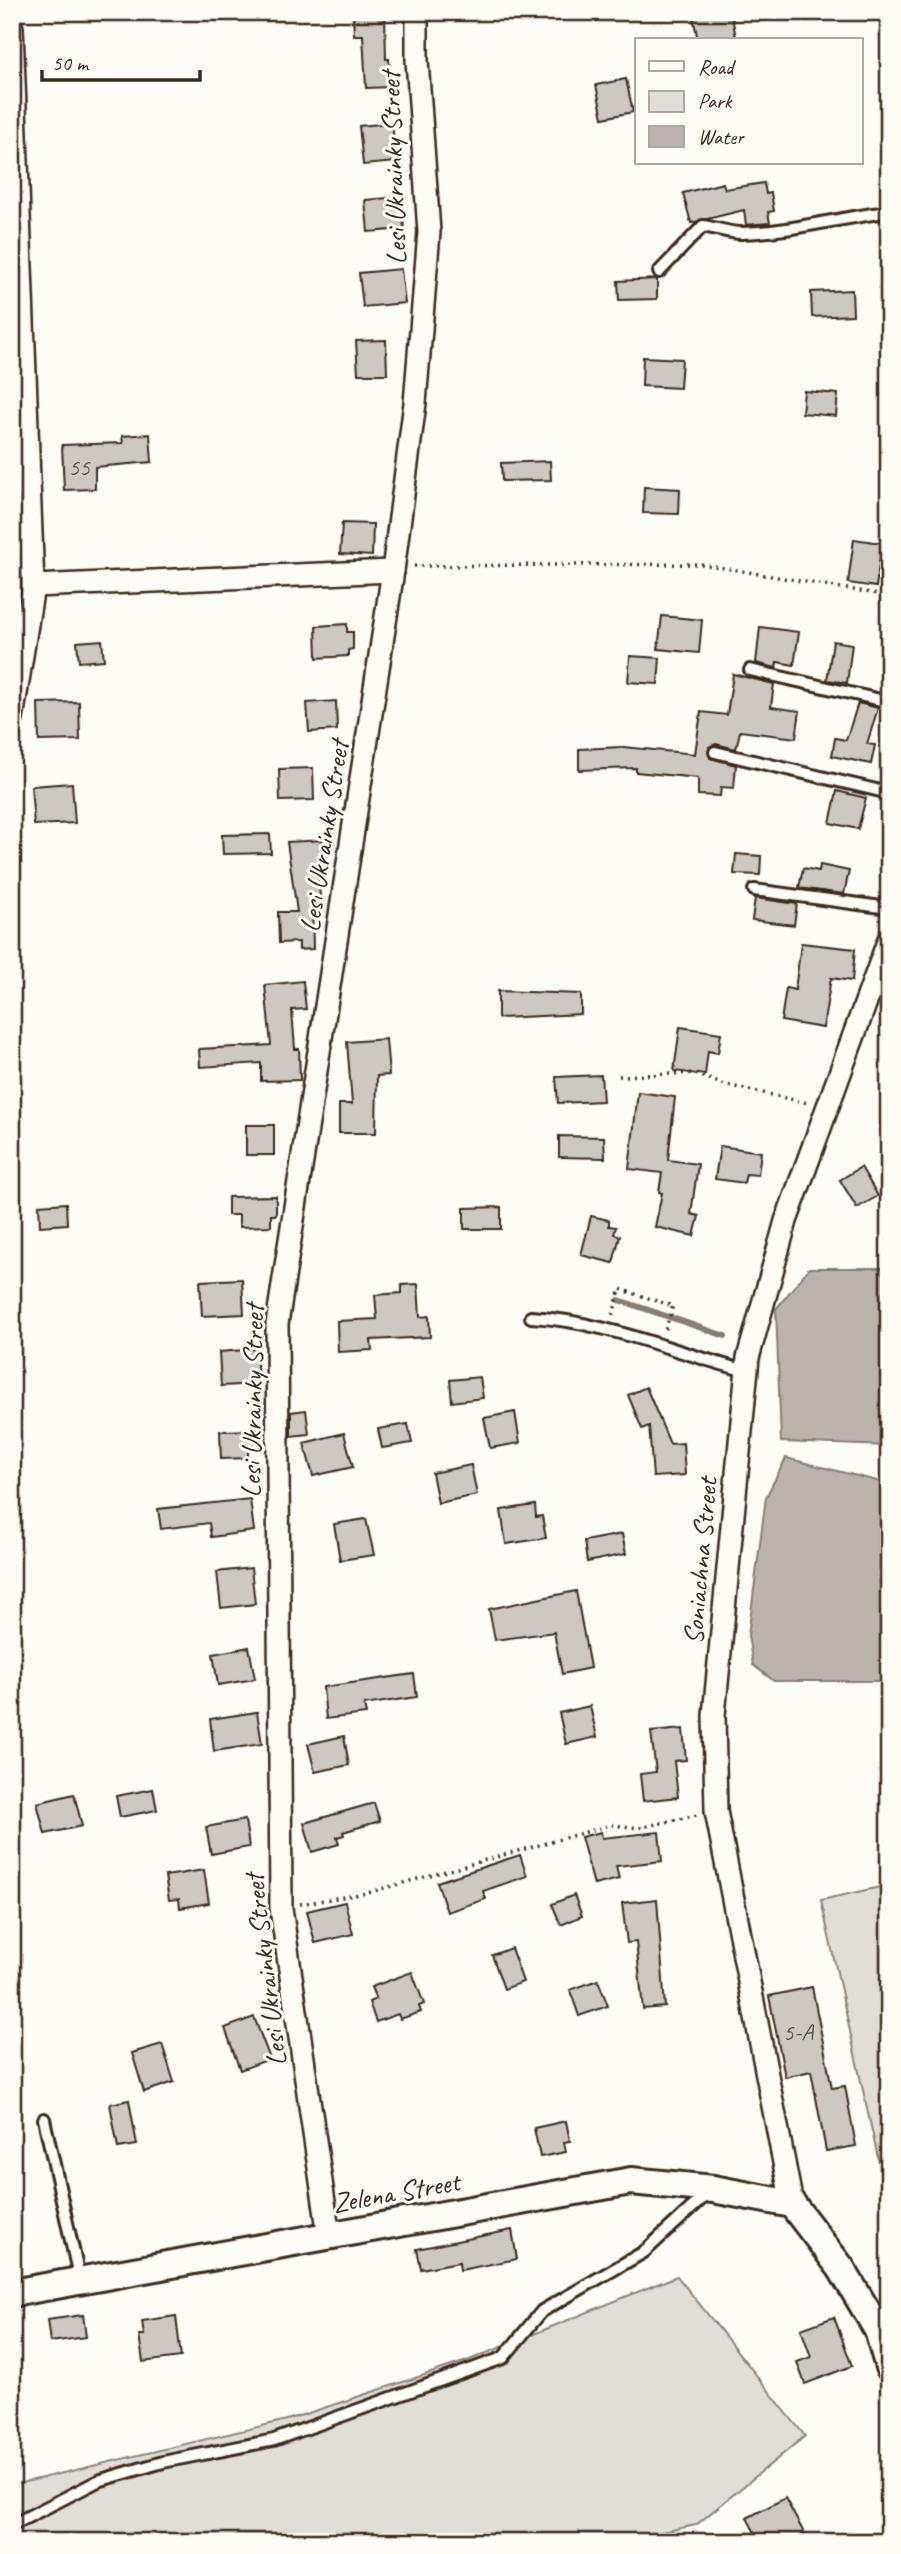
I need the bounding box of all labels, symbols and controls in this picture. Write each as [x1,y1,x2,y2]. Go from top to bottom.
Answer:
scale bar [42,38,200,82]
legend [635,38,862,164]
text: 50 m [52,50,90,76]
text: Road [698,54,737,80]
street label: Lesi Ukrainky Street [372,67,414,265]
text: Park [698,88,733,114]
text: Water [698,124,745,150]
house number: 55 [68,452,91,482]
street label: Lesi Ukrainky Street [292,734,357,934]
street label: Lesi Ukrainky Street [233,1300,271,1498]
street label: Soniachna Street [675,1474,725,1646]
street label: Lesi Ukrainky Street [235,1868,294,2068]
house number: 5-А [783,2017,814,2047]
street label: Zelena Street [330,2163,465,2220]

